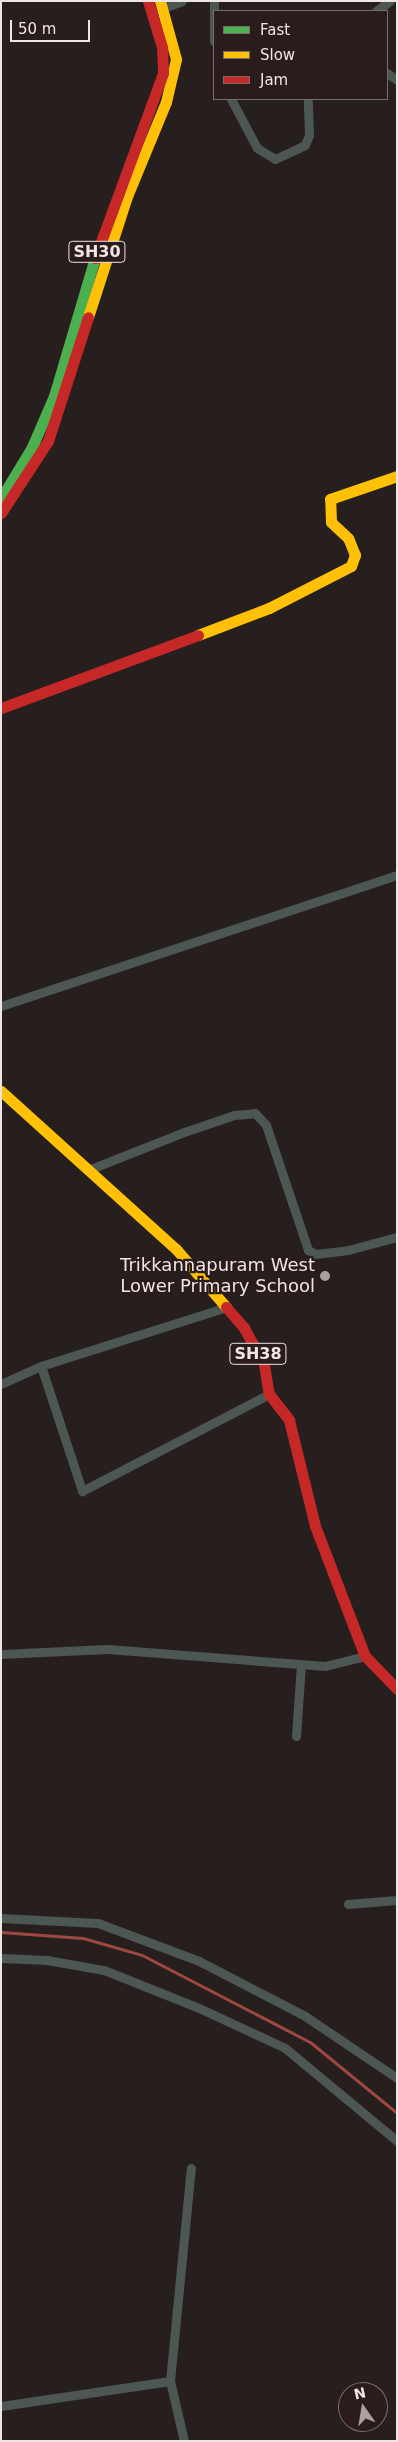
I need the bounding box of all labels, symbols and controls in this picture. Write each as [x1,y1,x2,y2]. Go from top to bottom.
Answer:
scale bar [12,10,92,42]
legend [213,10,388,100]
text: 50 m [18,20,56,38]
text: Fast [260,21,290,39]
text: Slow [260,46,295,64]
text: Jam [260,71,288,89]
road number: SH30 [68,238,126,266]
place label: Trikkannapuram West Lower Primary School [120,1255,315,1298]
marker: Trikkannapuram West Lower Primary School [319,1270,331,1282]
road number: SH38 [229,1340,287,1368]
north arrow [338,2382,388,2432]
text: N [352,2384,367,2402]

